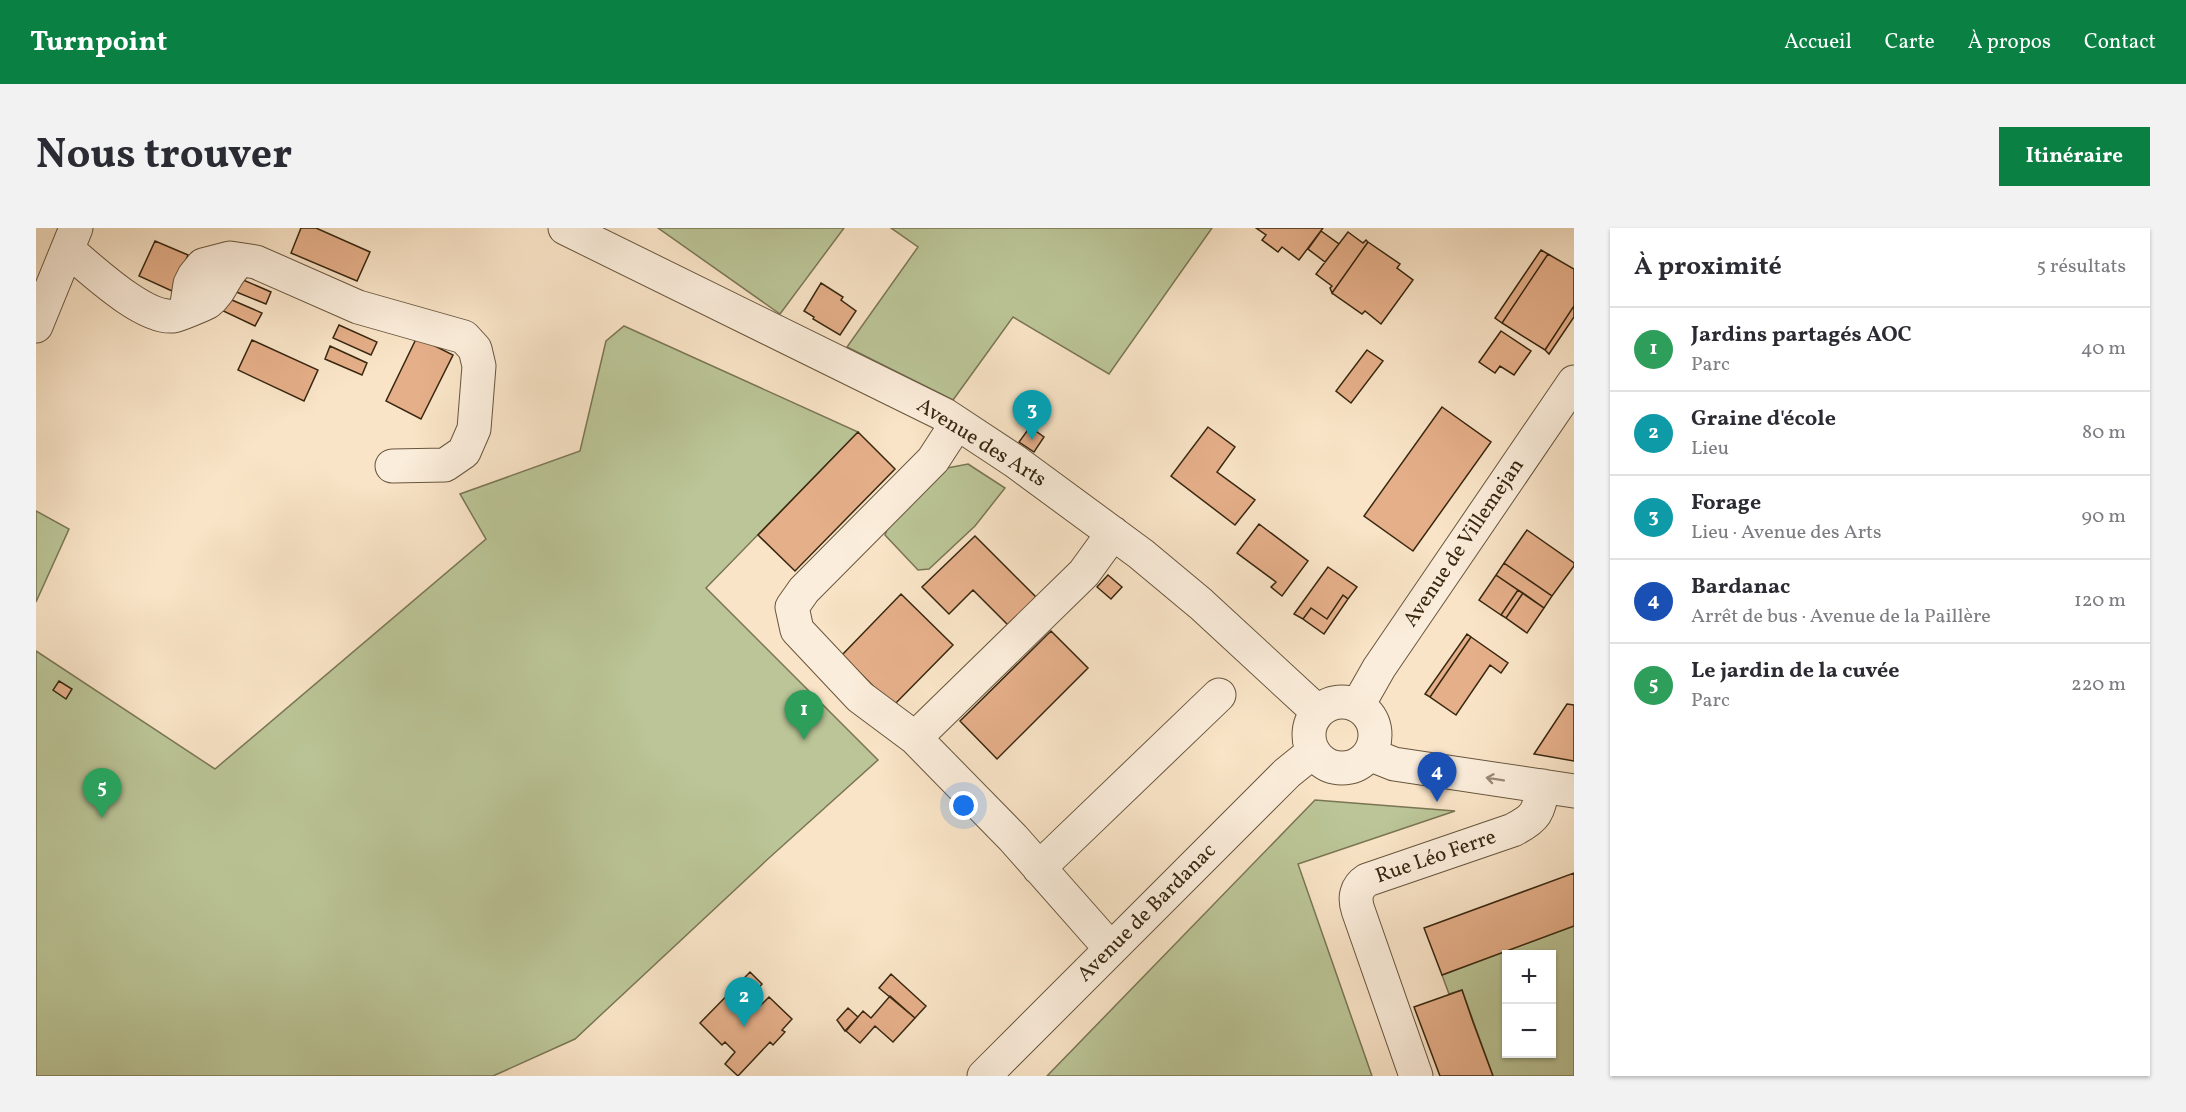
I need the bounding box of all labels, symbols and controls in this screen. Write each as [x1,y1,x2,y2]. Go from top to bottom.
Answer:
text: Turnpoint [30,23,167,62]
text: Accueil [1784,28,1852,57]
text: Carte [1885,28,1935,57]
text: À propos [1968,28,2051,57]
text: Contact [2084,28,2156,57]
text: Nous trouver [36,127,292,186]
button: Itinéraire [1999,127,2150,186]
text: À proximité [1634,249,1782,285]
text: 5 résultats [2036,253,2126,281]
text: Jardins partagés AOC [1691,320,1912,351]
text: 1 [1649,335,1658,363]
text: 40 m [2081,335,2126,363]
text: Parc [1691,351,1730,379]
pin: 3 [1012,390,1052,440]
street label: Avenue des Arts [911,392,1051,494]
text: Graine d'école [1691,404,1836,435]
text: 2 [1648,419,1659,447]
text: 80 m [2082,419,2126,447]
text: Lieu [1691,435,1729,463]
street label: Avenue de Villemejan [1397,453,1531,633]
text: Forage [1691,488,1761,519]
text: 3 [1648,503,1659,531]
text: 90 m [2082,503,2126,531]
text: Lieu · Avenue des Arts [1691,519,1882,547]
text: Bardanac [1691,572,1790,603]
text: 4 [1647,587,1660,615]
text: 120 m [2074,587,2126,615]
text: Arrêt de bus · Avenue de la Paillère [1691,603,1991,631]
text: Le jardin de la cuvée [1691,656,1900,687]
text: 5 [1649,671,1658,699]
text: 220 m [2071,671,2126,699]
text: Parc [1691,687,1730,715]
pin: 1 [784,690,824,740]
pin: 4 [1418,752,1456,802]
pin: 5 [82,768,122,818]
one-way arrow [1486,773,1506,784]
your location [949,791,978,820]
street label: Rue Léo Ferre [1372,823,1500,891]
street label: Avenue de Bardanac [1071,837,1223,989]
map controls [1502,950,1556,1058]
button: + [1502,950,1556,1004]
pin: 2 [724,978,764,1027]
button: − [1502,1004,1556,1058]

